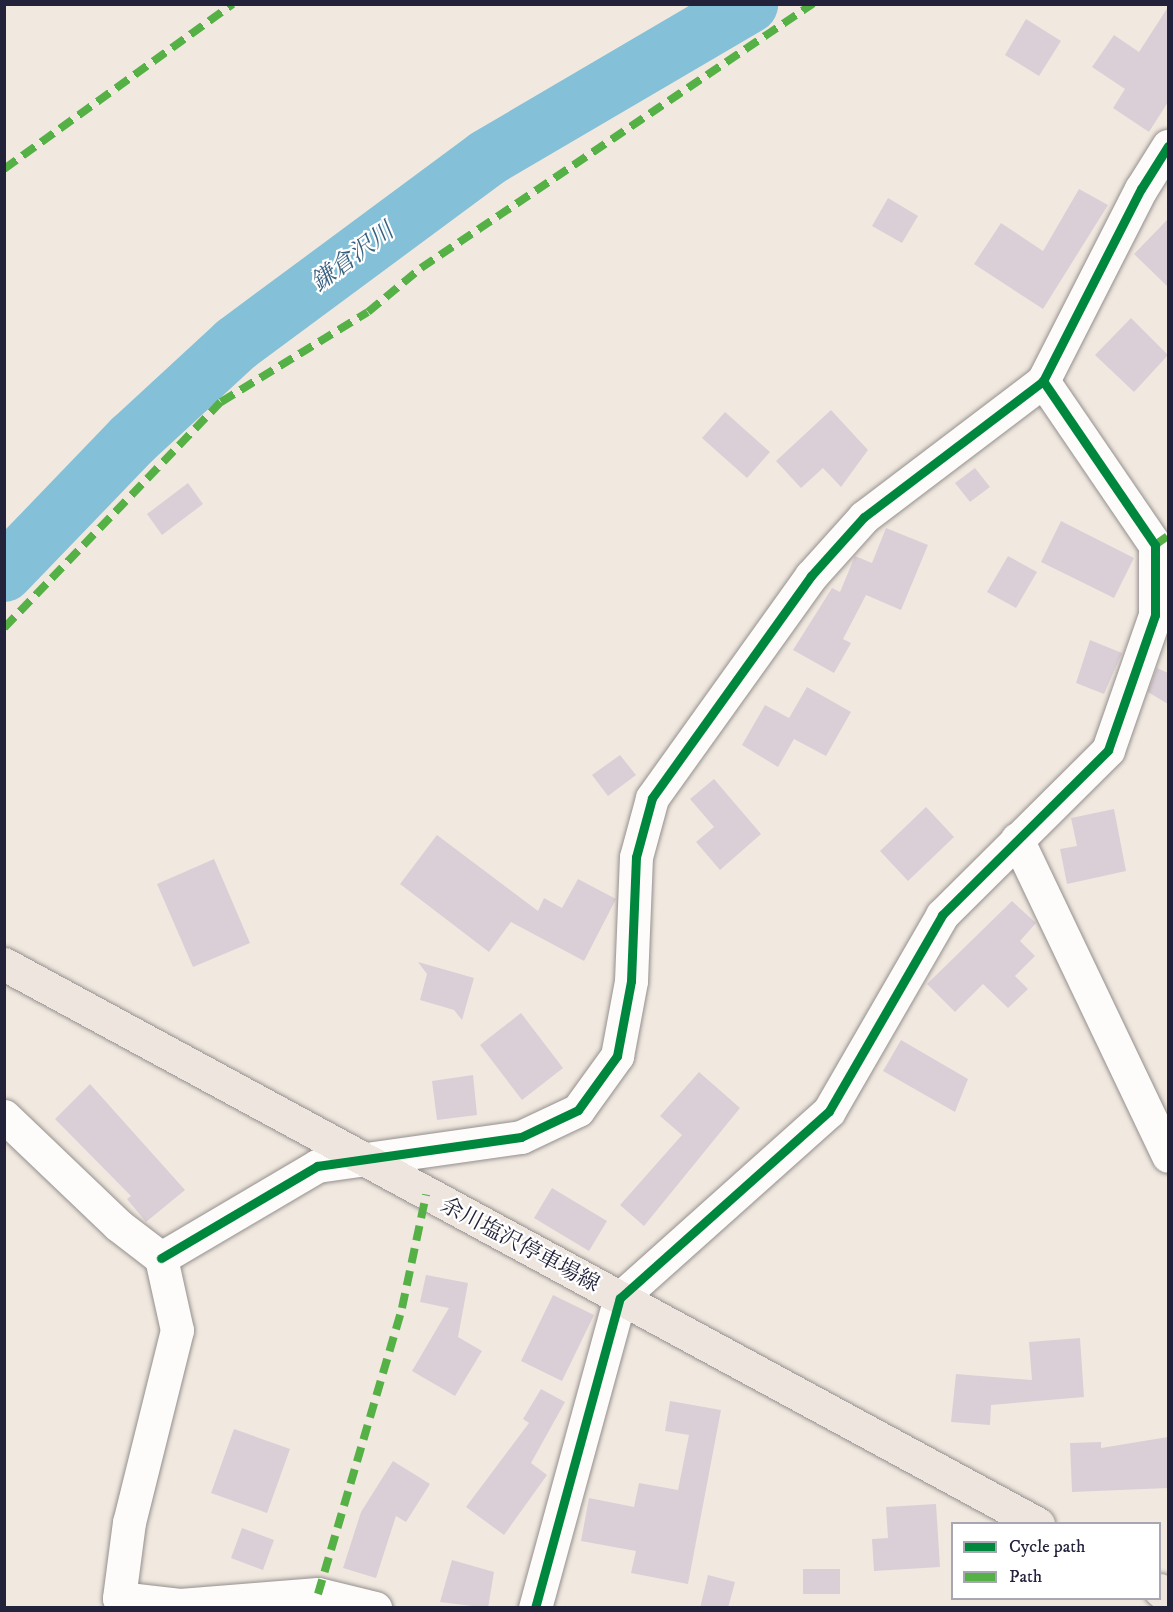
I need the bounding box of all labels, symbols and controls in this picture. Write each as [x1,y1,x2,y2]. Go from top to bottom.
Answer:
water label: 鎌倉沢川 [306,218,400,298]
street label: 余川塩沢停車場線 [436,1192,604,1298]
legend [951,1522,1161,1600]
text: Cycle path [1009,1536,1086,1558]
text: Path [1009,1566,1042,1588]

